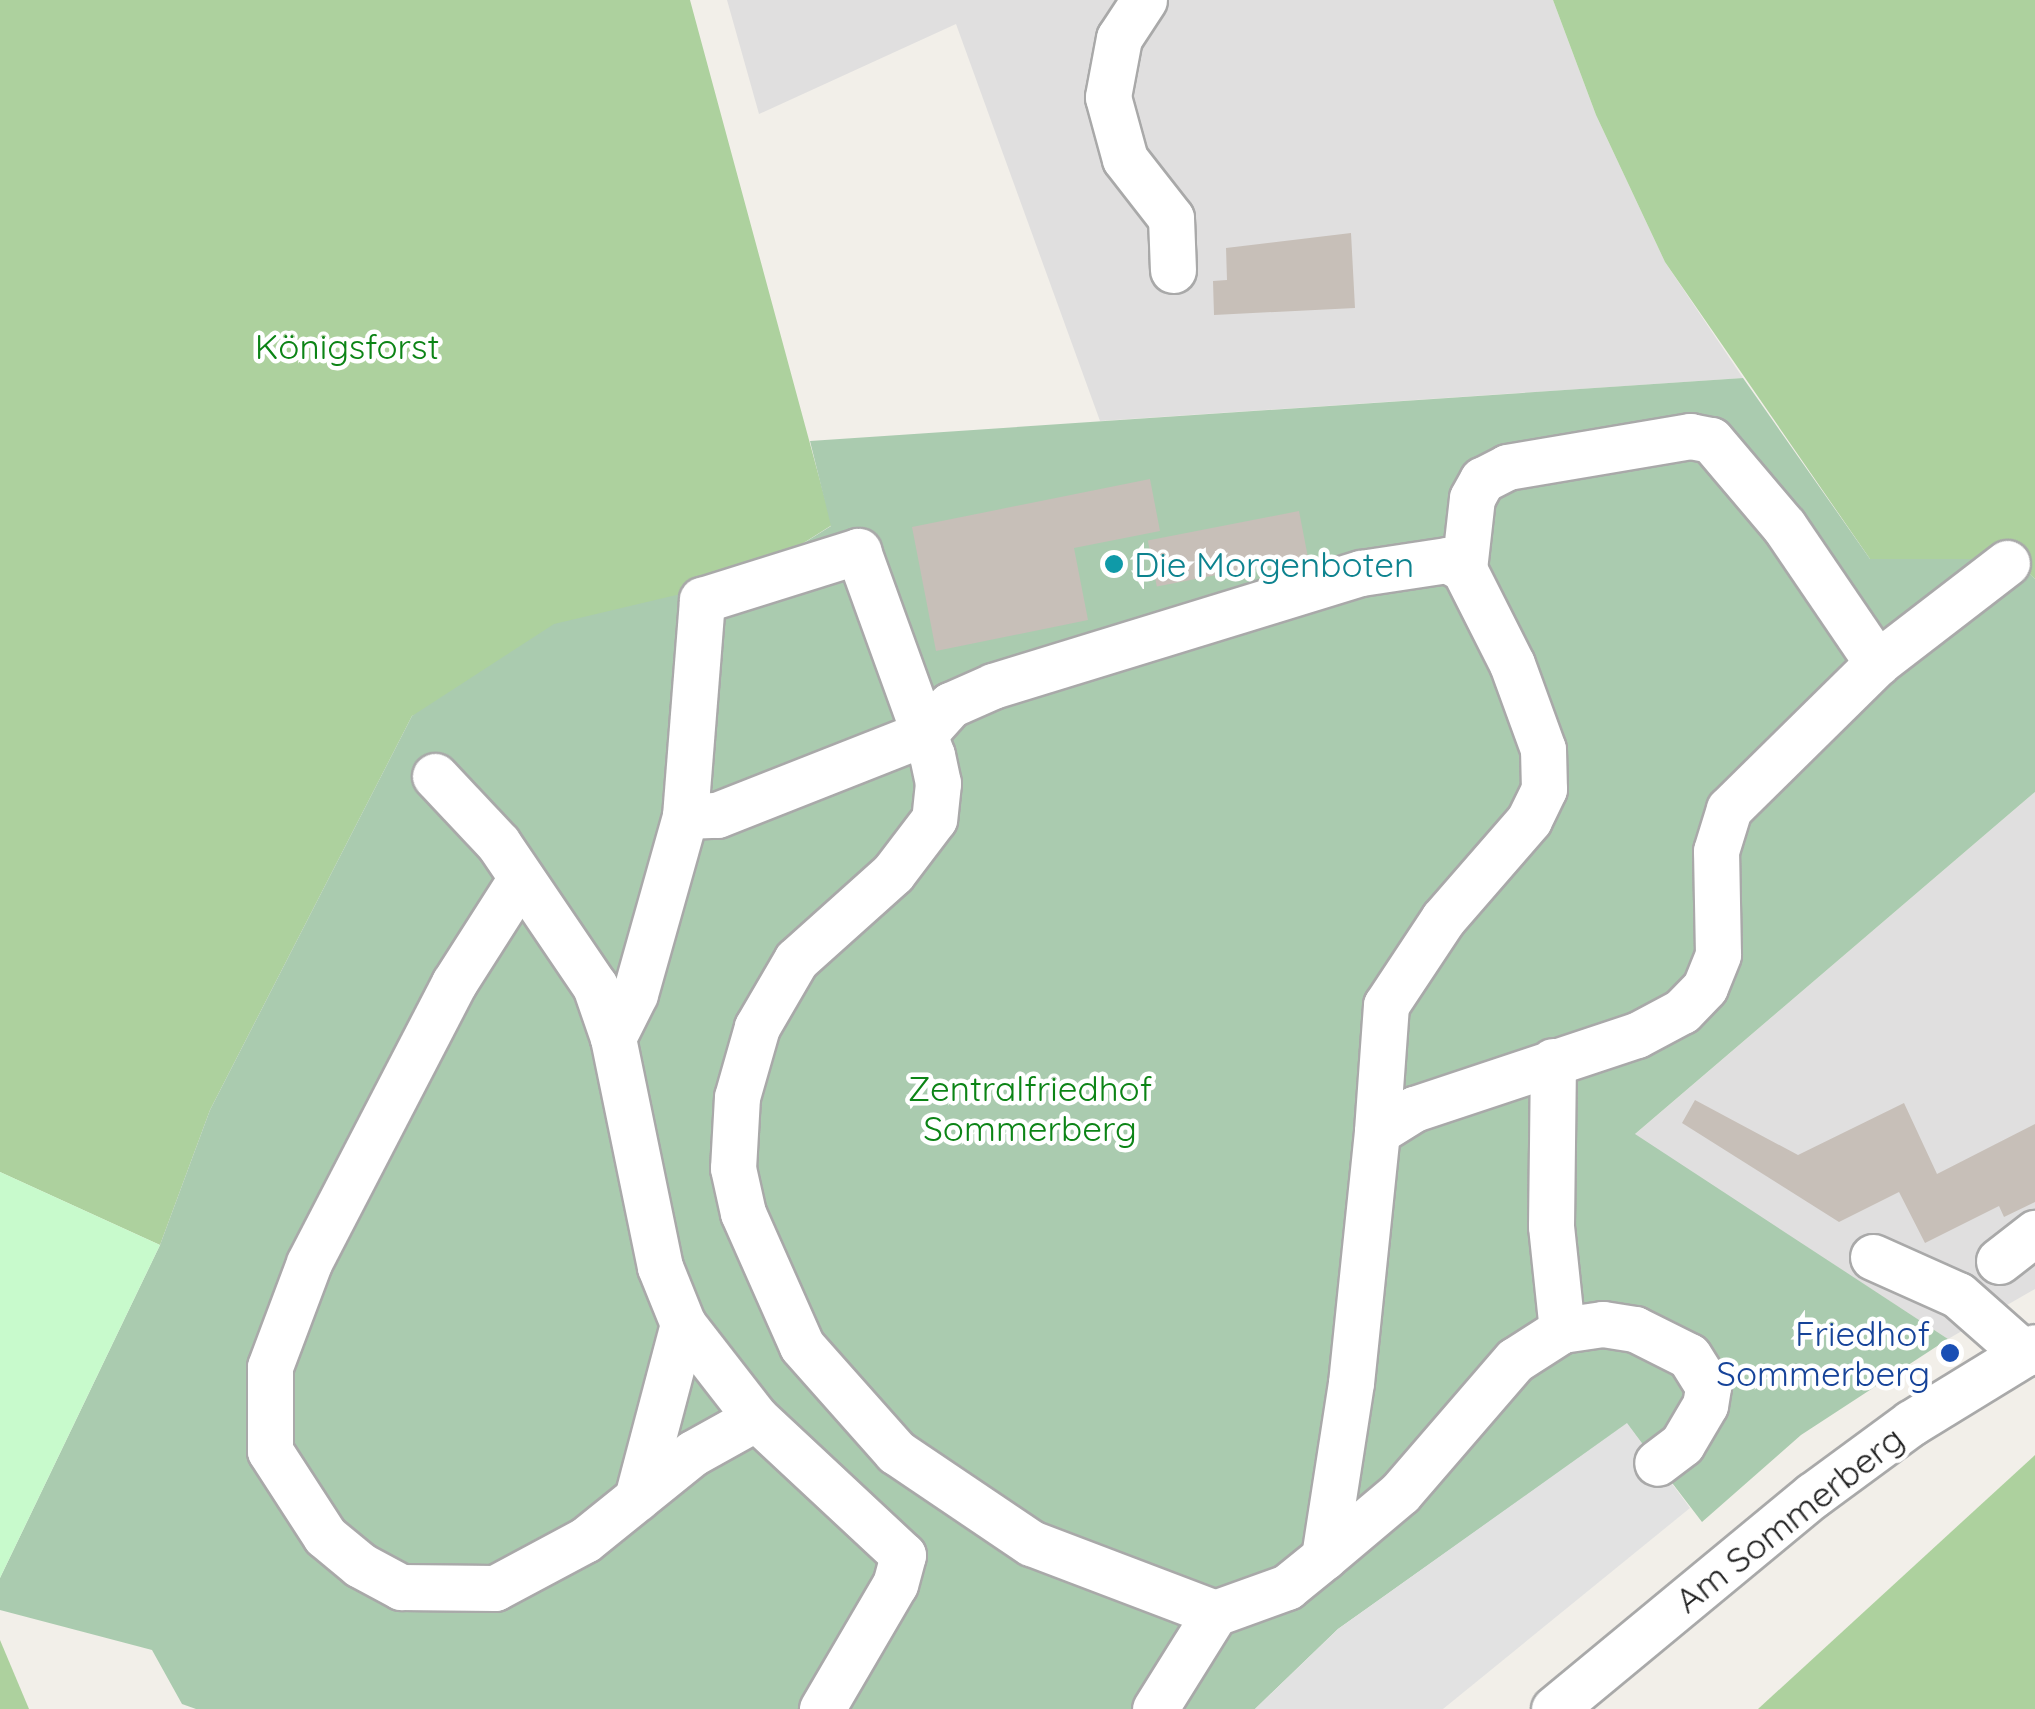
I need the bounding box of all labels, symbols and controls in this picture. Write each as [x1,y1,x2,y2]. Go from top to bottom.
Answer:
park label: Königsforst [255,325,439,367]
place label: Die Morgenboten [1134,543,1414,585]
marker: Die Morgenboten [1103,553,1125,575]
park label: Zentralfriedhof Sommerberg [908,1067,1152,1149]
place label: Friedhof Sommerberg [1716,1312,1930,1394]
marker: Friedhof Sommerberg [1939,1342,1961,1364]
street label: Am Sommerberg [1667,1417,1911,1621]

